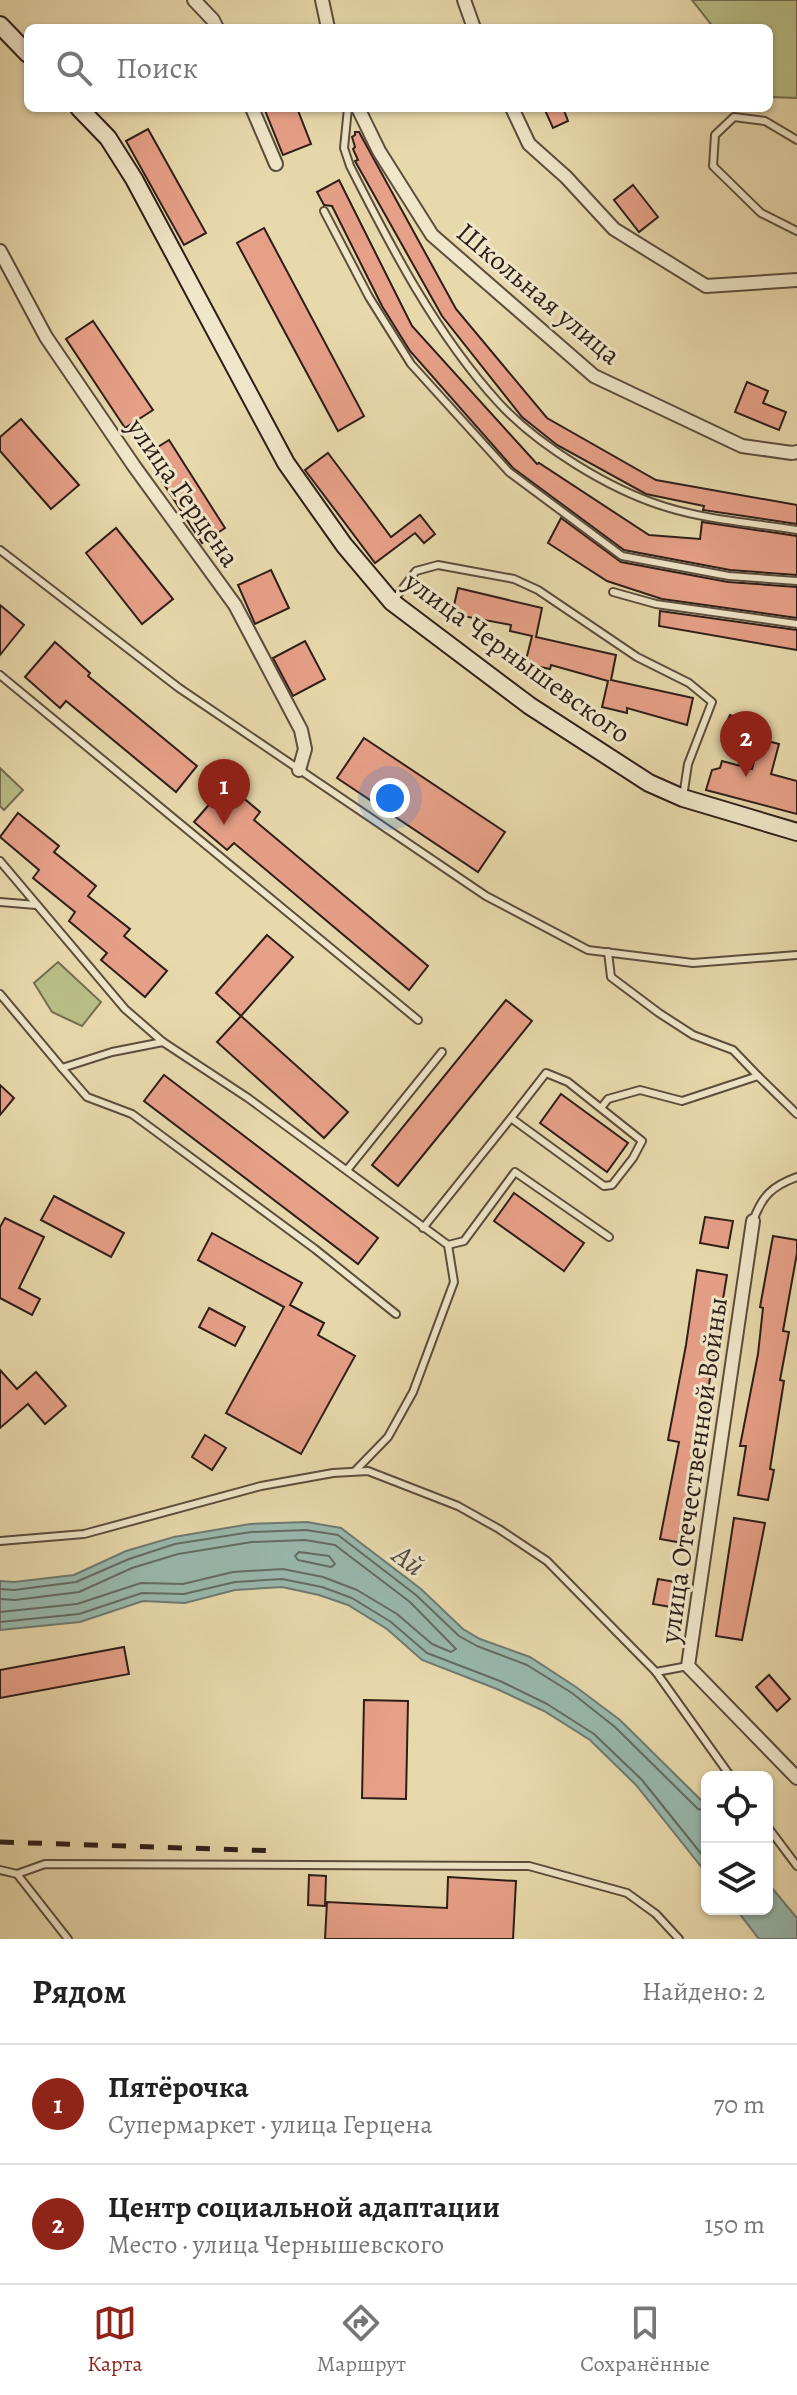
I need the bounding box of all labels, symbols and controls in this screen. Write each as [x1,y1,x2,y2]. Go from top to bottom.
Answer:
search box [24,24,773,112]
icon: search [52,46,96,90]
text: Поиск [116,48,198,88]
street label: Школьная улица [448,214,629,374]
street label: улица Герцена [117,410,249,575]
street label: улица Чернышевского [396,562,638,753]
pin: 2 [720,711,772,777]
pin: 1 [198,759,250,825]
your location [370,778,410,818]
street label: улица Отечественной Войны [651,1295,737,1647]
water label: Ай [383,1533,433,1585]
map controls [701,1771,773,1915]
button: locate [701,1771,773,1843]
button: layers [701,1843,773,1915]
text: Рядом [32,1968,126,2015]
text: Найдено: 2 [642,1974,765,2009]
text: Пятёрочка [108,2067,249,2107]
text: 1 [53,2087,63,2122]
text: 70 m [713,2087,765,2122]
text: Супермаркет · улица Герцена [108,2107,432,2142]
text: Центр социальной адаптации [108,2187,500,2227]
text: 2 [52,2207,64,2242]
text: 150 m [704,2207,765,2242]
text: Место · улица Чернышевского [108,2227,444,2262]
tab: Карта [87,2301,143,2379]
tab: Маршрут [317,2301,406,2379]
tab: Сохранённые [580,2301,710,2379]

